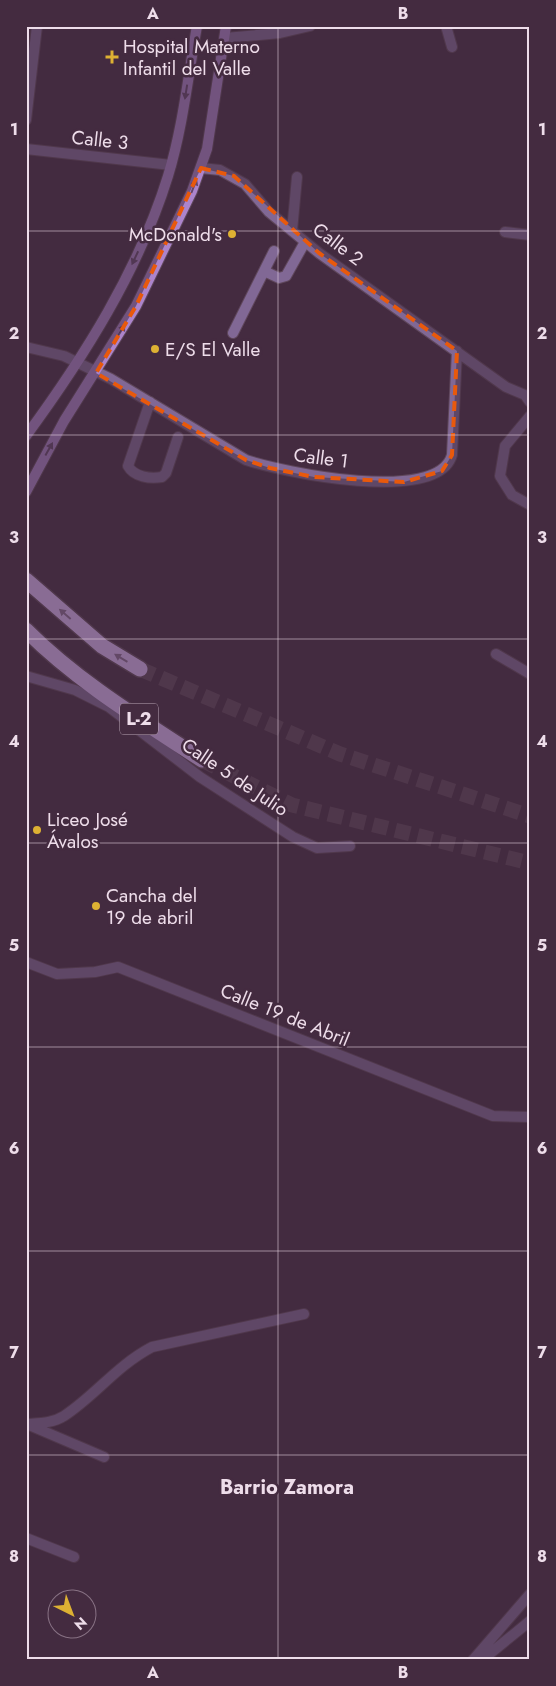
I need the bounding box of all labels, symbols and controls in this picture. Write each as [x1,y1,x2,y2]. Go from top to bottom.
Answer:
text: A [146,2,159,25]
text: B [398,2,408,25]
place label: Hospital Materno Infantil del Valle [123,33,260,82]
marker: Hospital Materno Infantil del Valle [105,50,119,64]
one-way arrow [182,84,190,100]
text: 1 [10,118,18,141]
text: 1 [538,118,546,141]
street label: Calle 3 [70,124,130,156]
one-way arrow [190,178,198,193]
street label: Calle 2 [307,216,369,272]
place label: McDonald's [129,221,222,248]
marker: McDonald's [226,228,238,240]
one-way arrow [131,251,139,265]
text: 2 [9,322,19,345]
text: 2 [537,322,547,345]
one-way arrow [116,325,125,338]
place label: E/S El Valle [165,336,260,363]
marker: E/S El Valle [149,343,161,355]
street label: Calle 1 [292,441,350,475]
one-way arrow [45,442,53,456]
text: 3 [9,526,19,549]
text: 3 [537,526,547,549]
one-way arrow [59,608,71,620]
one-way arrow [114,653,127,662]
road number: L-2 [120,704,158,734]
text: 4 [8,730,20,753]
text: 4 [536,730,548,753]
street label: Calle 5 de Julio [176,731,294,823]
place label: Liceo José Ávalos [47,806,128,855]
marker: Liceo José Ávalos [31,824,43,836]
place label: Cancha del 19 de abril [106,882,197,931]
marker: Cancha del 19 de abril [90,900,102,912]
text: 5 [9,934,19,957]
text: 5 [537,934,547,957]
street label: Calle 19 de Abril [216,977,354,1053]
text: 6 [9,1137,19,1160]
text: 6 [537,1137,547,1160]
text: 7 [9,1341,19,1364]
text: 7 [537,1341,547,1364]
district label: Barrio Zamora [220,1473,354,1502]
text: 8 [9,1545,19,1568]
text: 8 [537,1545,547,1568]
north arrow [48,1588,98,1638]
text: N [70,1613,92,1635]
text: A [146,1661,159,1684]
text: B [398,1661,408,1684]

